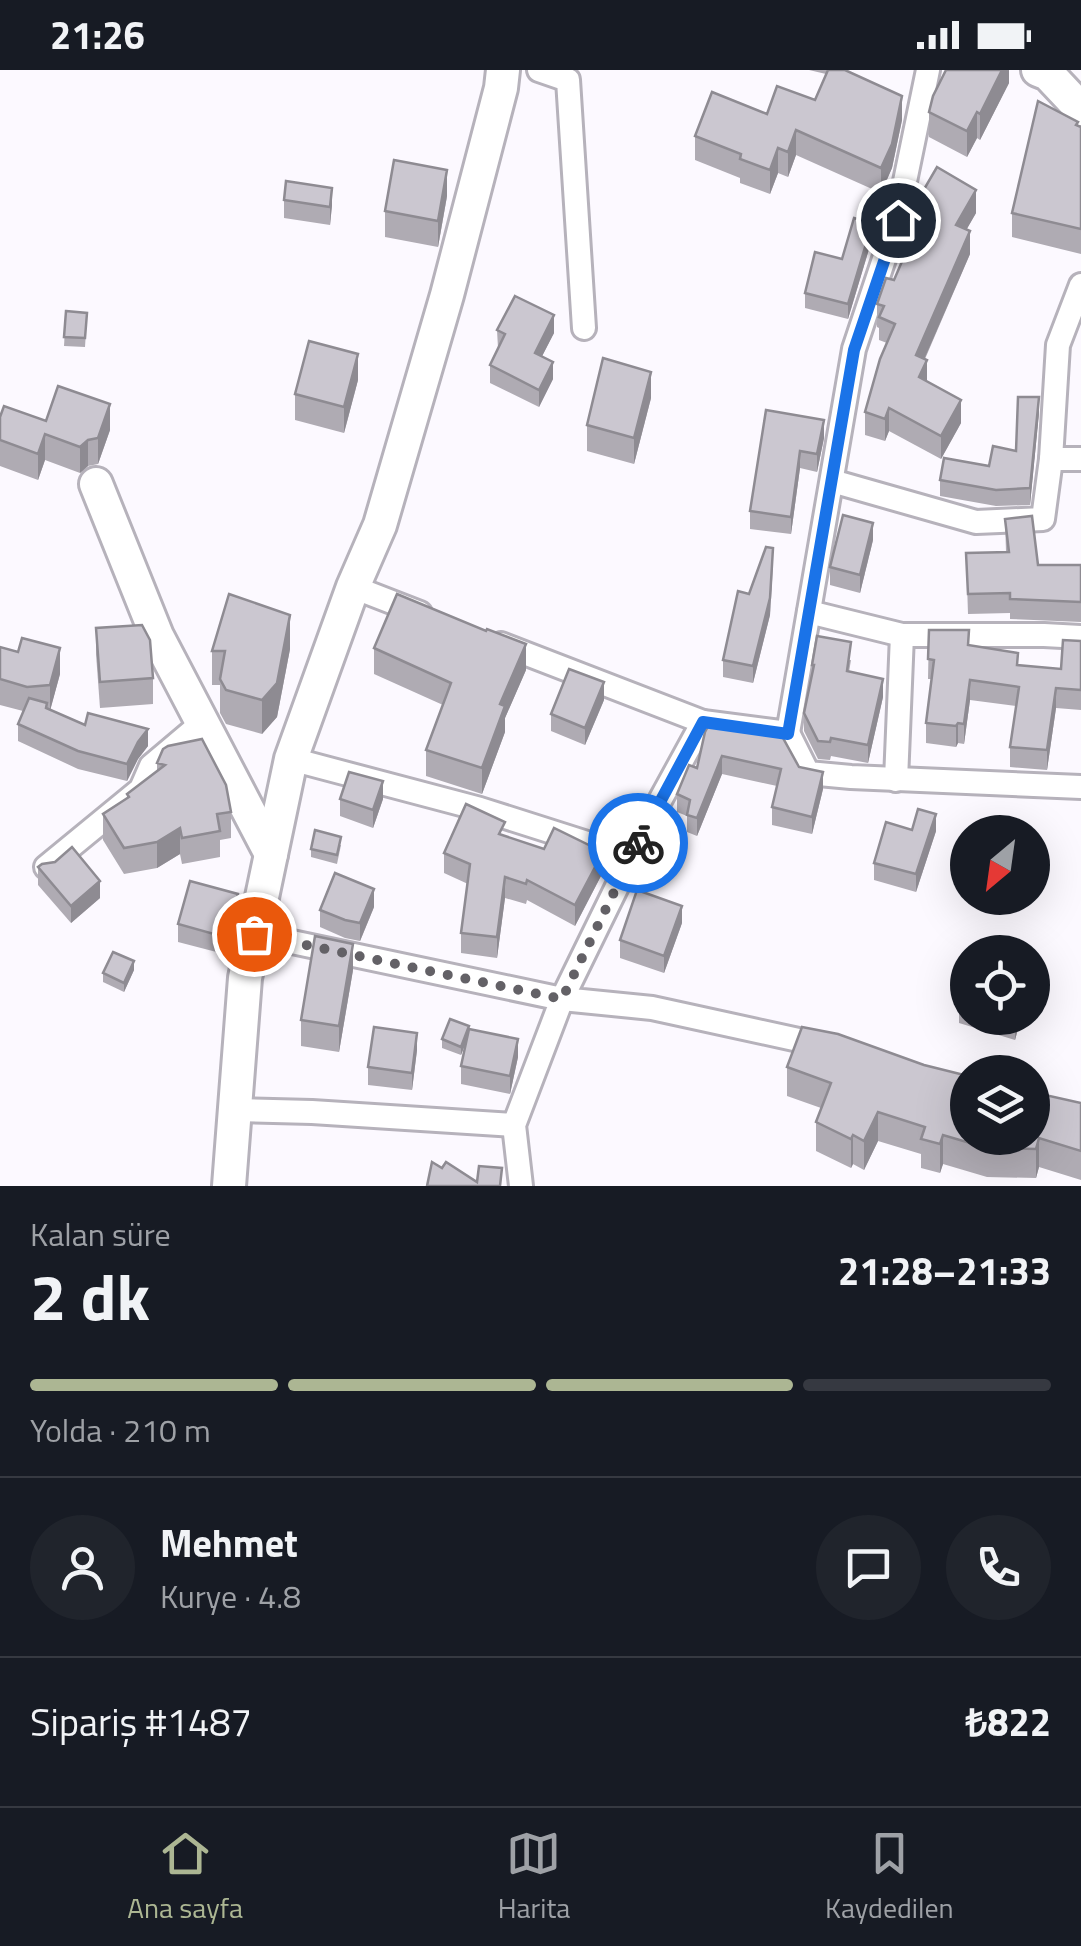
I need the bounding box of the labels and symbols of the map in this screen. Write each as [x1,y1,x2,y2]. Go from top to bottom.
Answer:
pin [856,178,941,263]
courier [588,793,688,893]
north arrow [950,815,1050,915]
pin [212,892,297,977]

